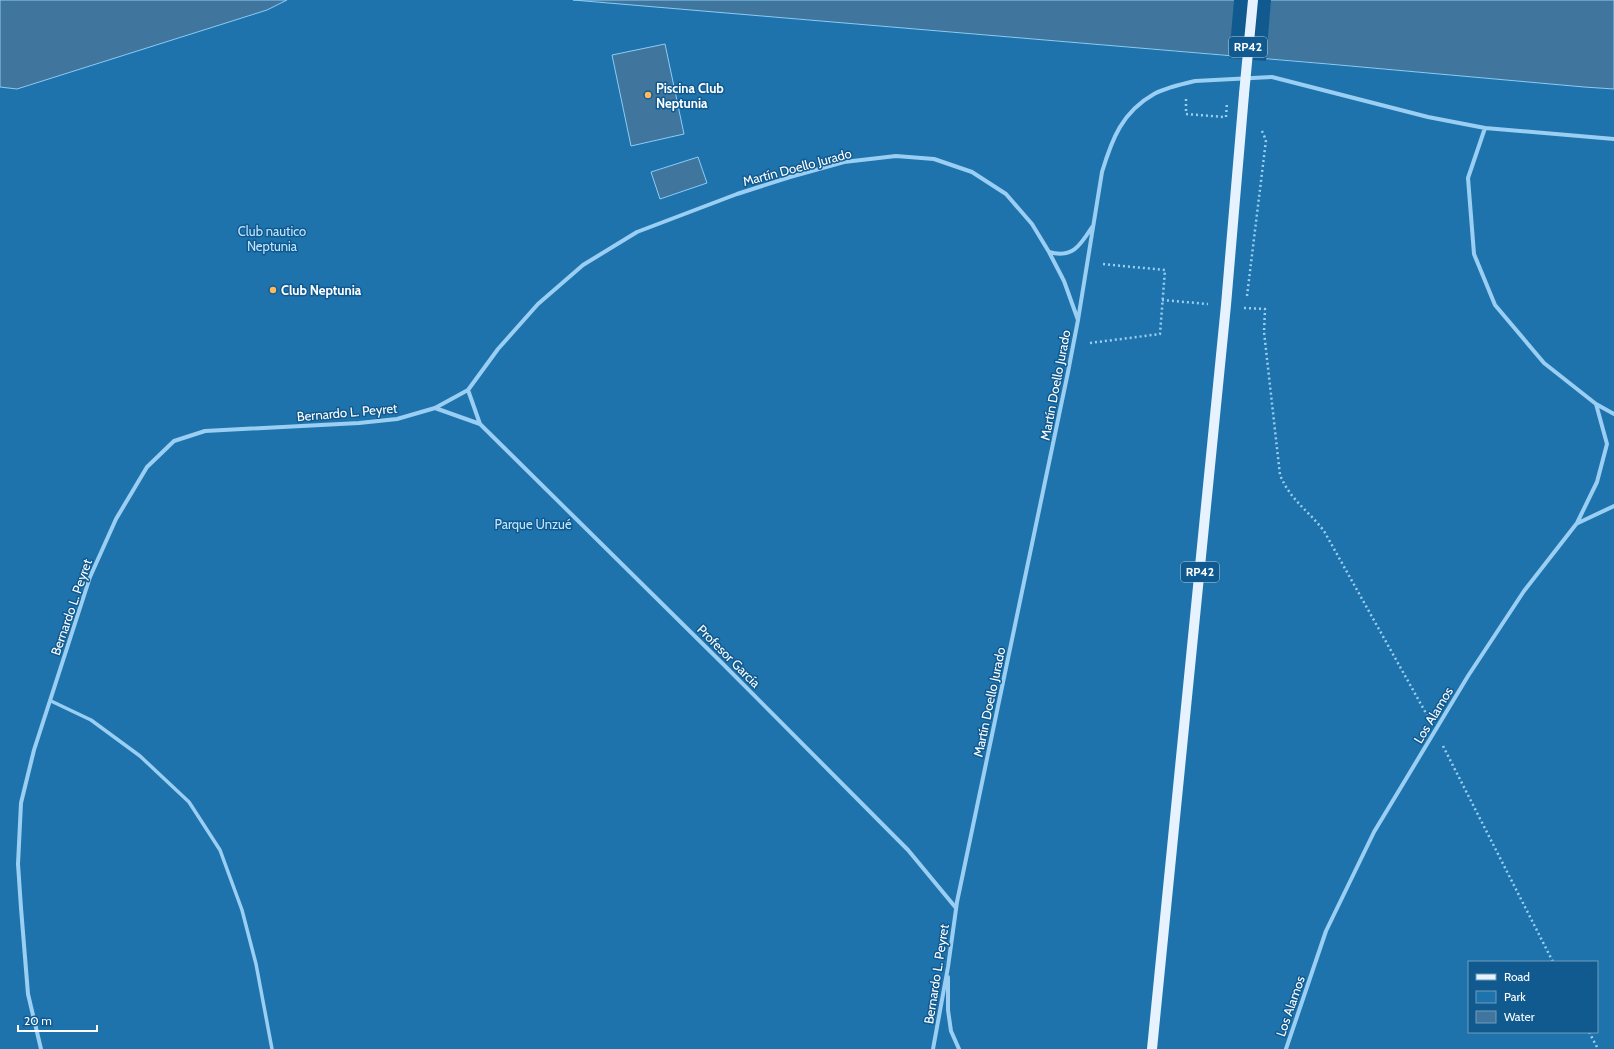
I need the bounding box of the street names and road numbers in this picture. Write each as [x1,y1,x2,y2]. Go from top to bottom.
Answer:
road number: RP42 [1229,37,1267,57]
street label: Martín Doello Jurado [741,145,853,189]
street label: Martín Doello Jurado [1036,328,1074,442]
street label: Bernardo L. Peyret [296,400,399,424]
street label: Bernardo L. Peyret [47,556,95,657]
road number: RP42 [1181,562,1219,582]
street label: Profesor García [694,621,764,691]
street label: Martín Doello Jurado [970,646,1008,758]
street label: Los Alamos [1410,683,1456,746]
street label: Bernardo L. Peyret [920,922,952,1025]
street label: Los Alamos [1272,973,1308,1038]

